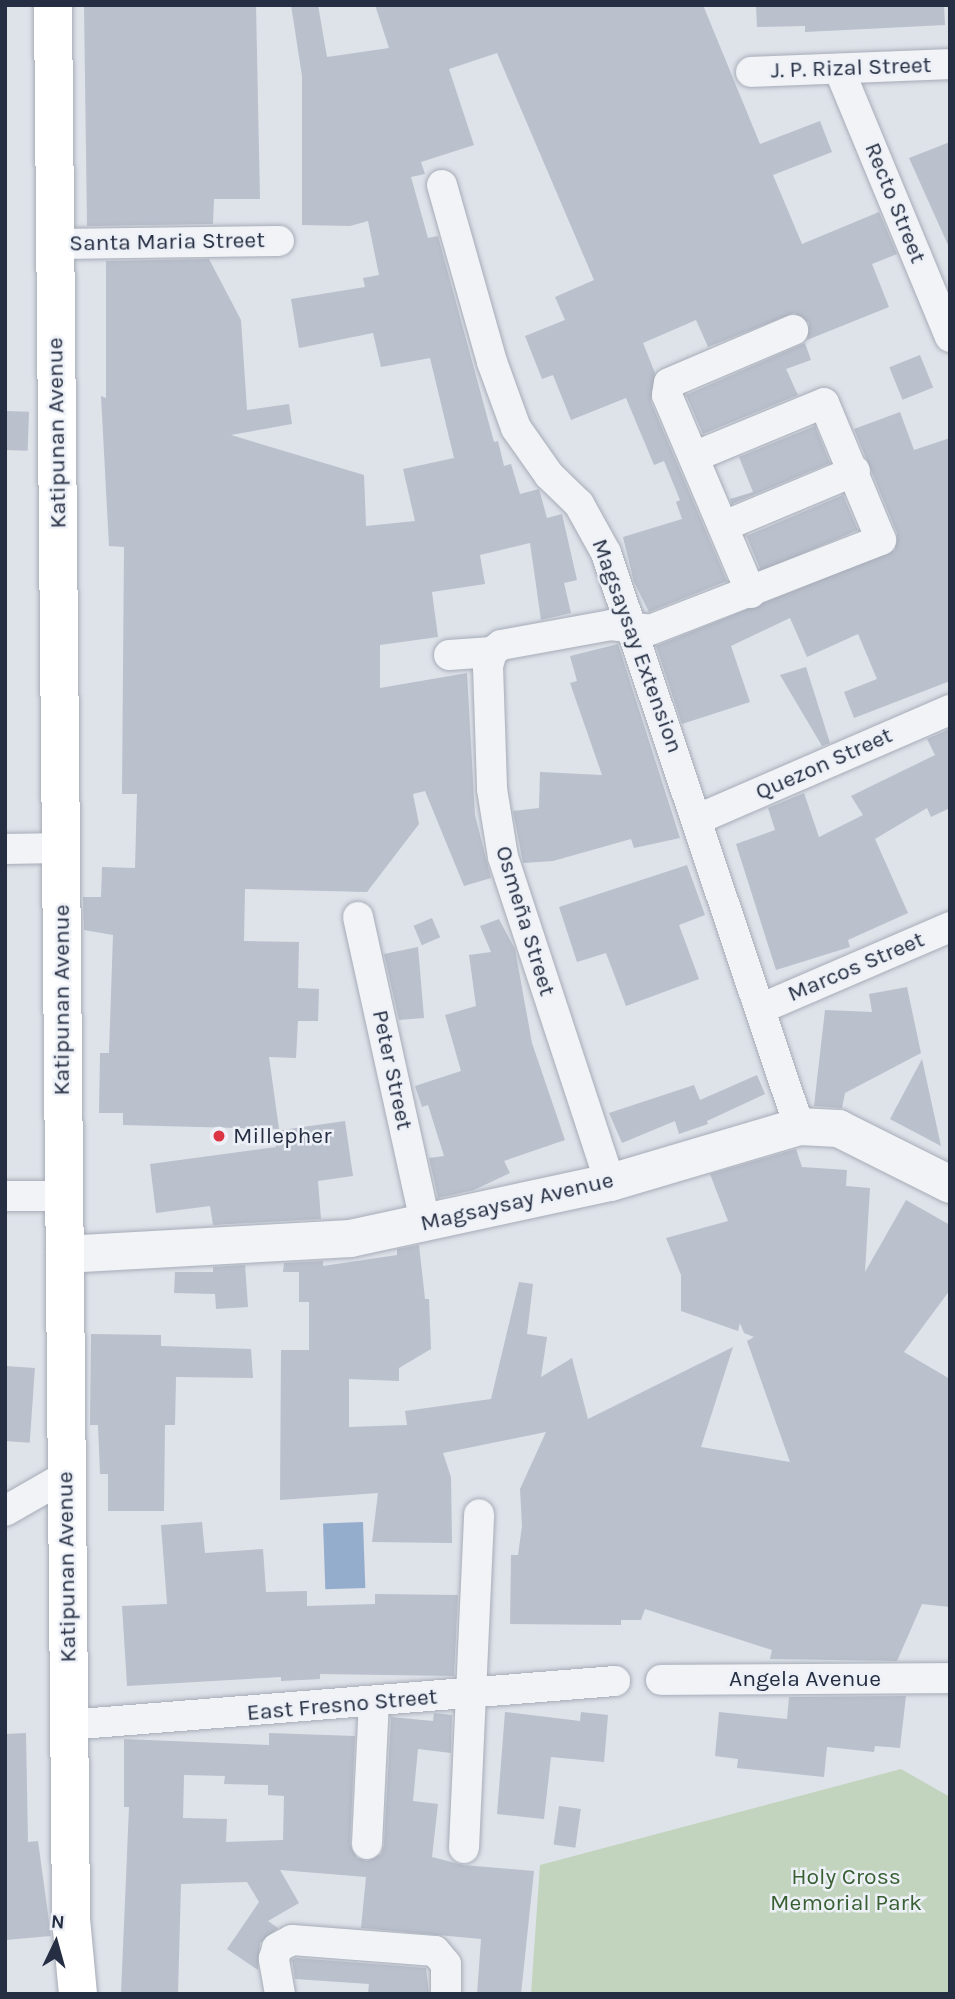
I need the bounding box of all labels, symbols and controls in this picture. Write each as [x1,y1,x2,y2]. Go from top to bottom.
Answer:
street label: J. P. Rizal Street [770,51,932,85]
street label: Recto Street [858,139,932,267]
street label: Santa Maria Street [69,226,265,258]
street label: Katipunan Avenue [42,337,72,529]
street label: Magsaysay Extension [585,535,689,757]
street label: Quezon Street [751,722,897,806]
street label: Osmeña Street [489,843,561,999]
street label: Katipunan Avenue [48,904,76,1096]
street label: Marcos Street [784,926,928,1008]
street label: Peter Street [366,1008,418,1132]
place label: Millepher [233,1122,331,1150]
marker: Millepher [211,1128,227,1144]
street label: Magsaysay Avenue [418,1166,616,1238]
street label: Katipunan Avenue [52,1471,82,1663]
street label: Angela Avenue [729,1665,881,1693]
street label: East Fresno Street [246,1683,438,1727]
park label: Holy Cross Memorial Park [770,1863,922,1917]
north arrow [21,1908,91,1978]
text: N [50,1911,66,1934]

